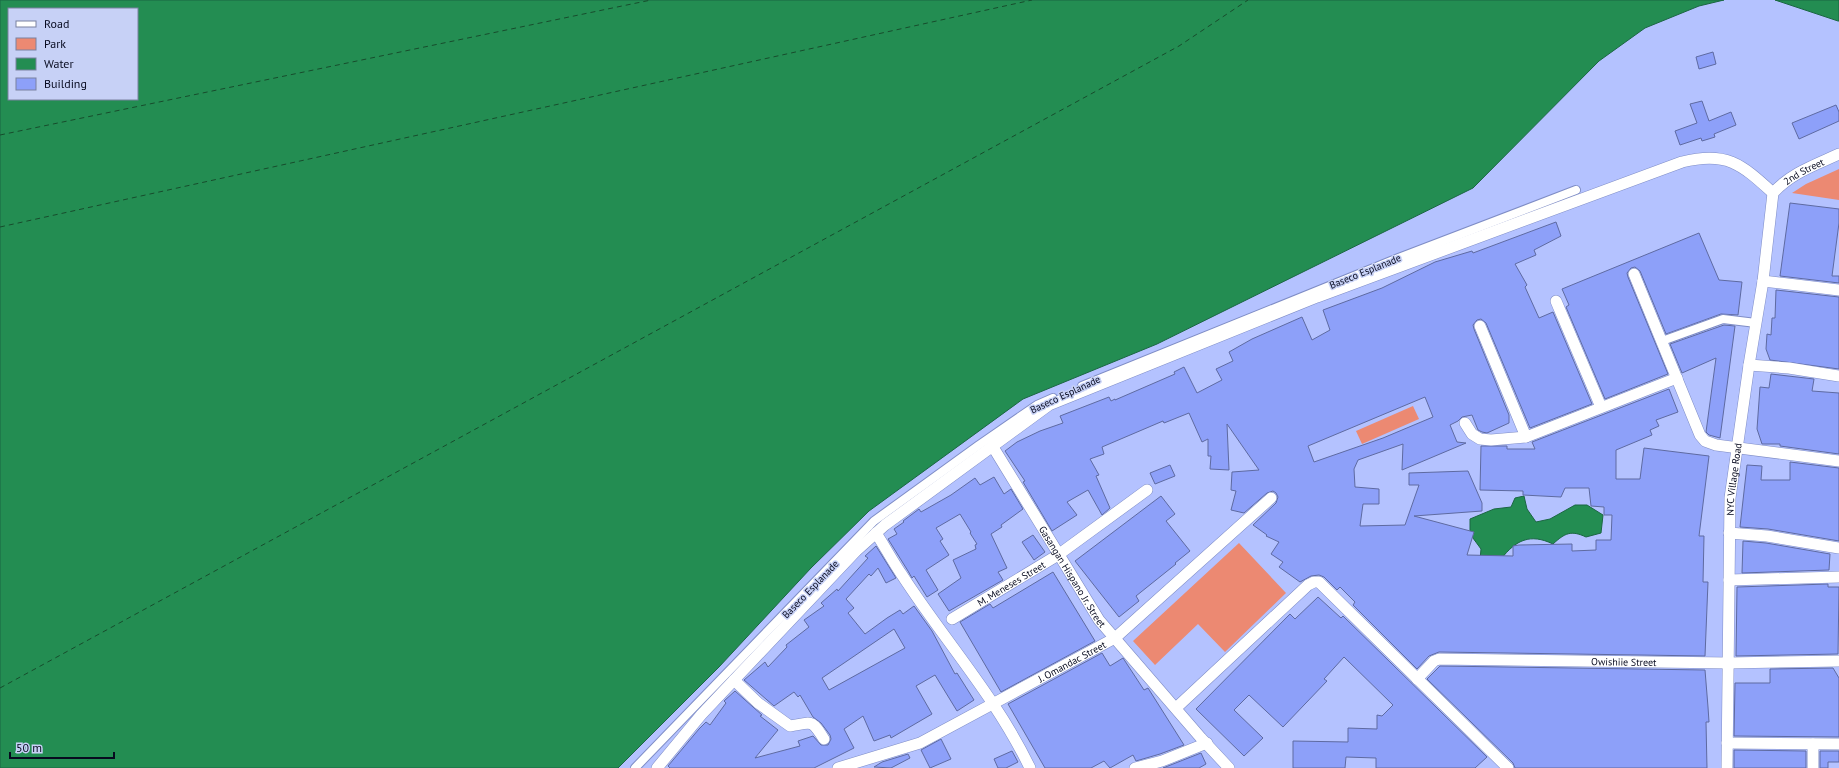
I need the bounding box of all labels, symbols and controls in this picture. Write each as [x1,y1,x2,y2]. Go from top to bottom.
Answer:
legend [8,8,138,100]
text: Road [44,16,69,31]
text: Park [44,36,66,51]
text: Water [44,56,74,71]
text: Building [44,76,87,91]
street label: 2nd Street [1781,155,1827,188]
street label: Baseco Esplanade [1327,251,1403,292]
street label: Baseco Esplanade [1028,372,1102,416]
street label: NYC Village Road [1724,442,1745,516]
street label: Gasangan Hispano Jr. Street [1036,524,1109,631]
street label: Baseco Esplanade [779,557,841,621]
street label: M. Meneses Street [975,558,1048,609]
street label: J. Omandac Street [1035,638,1109,686]
street label: Owishiie Street [1591,655,1657,669]
scale bar [10,734,114,760]
text: 50 m [16,740,42,755]

